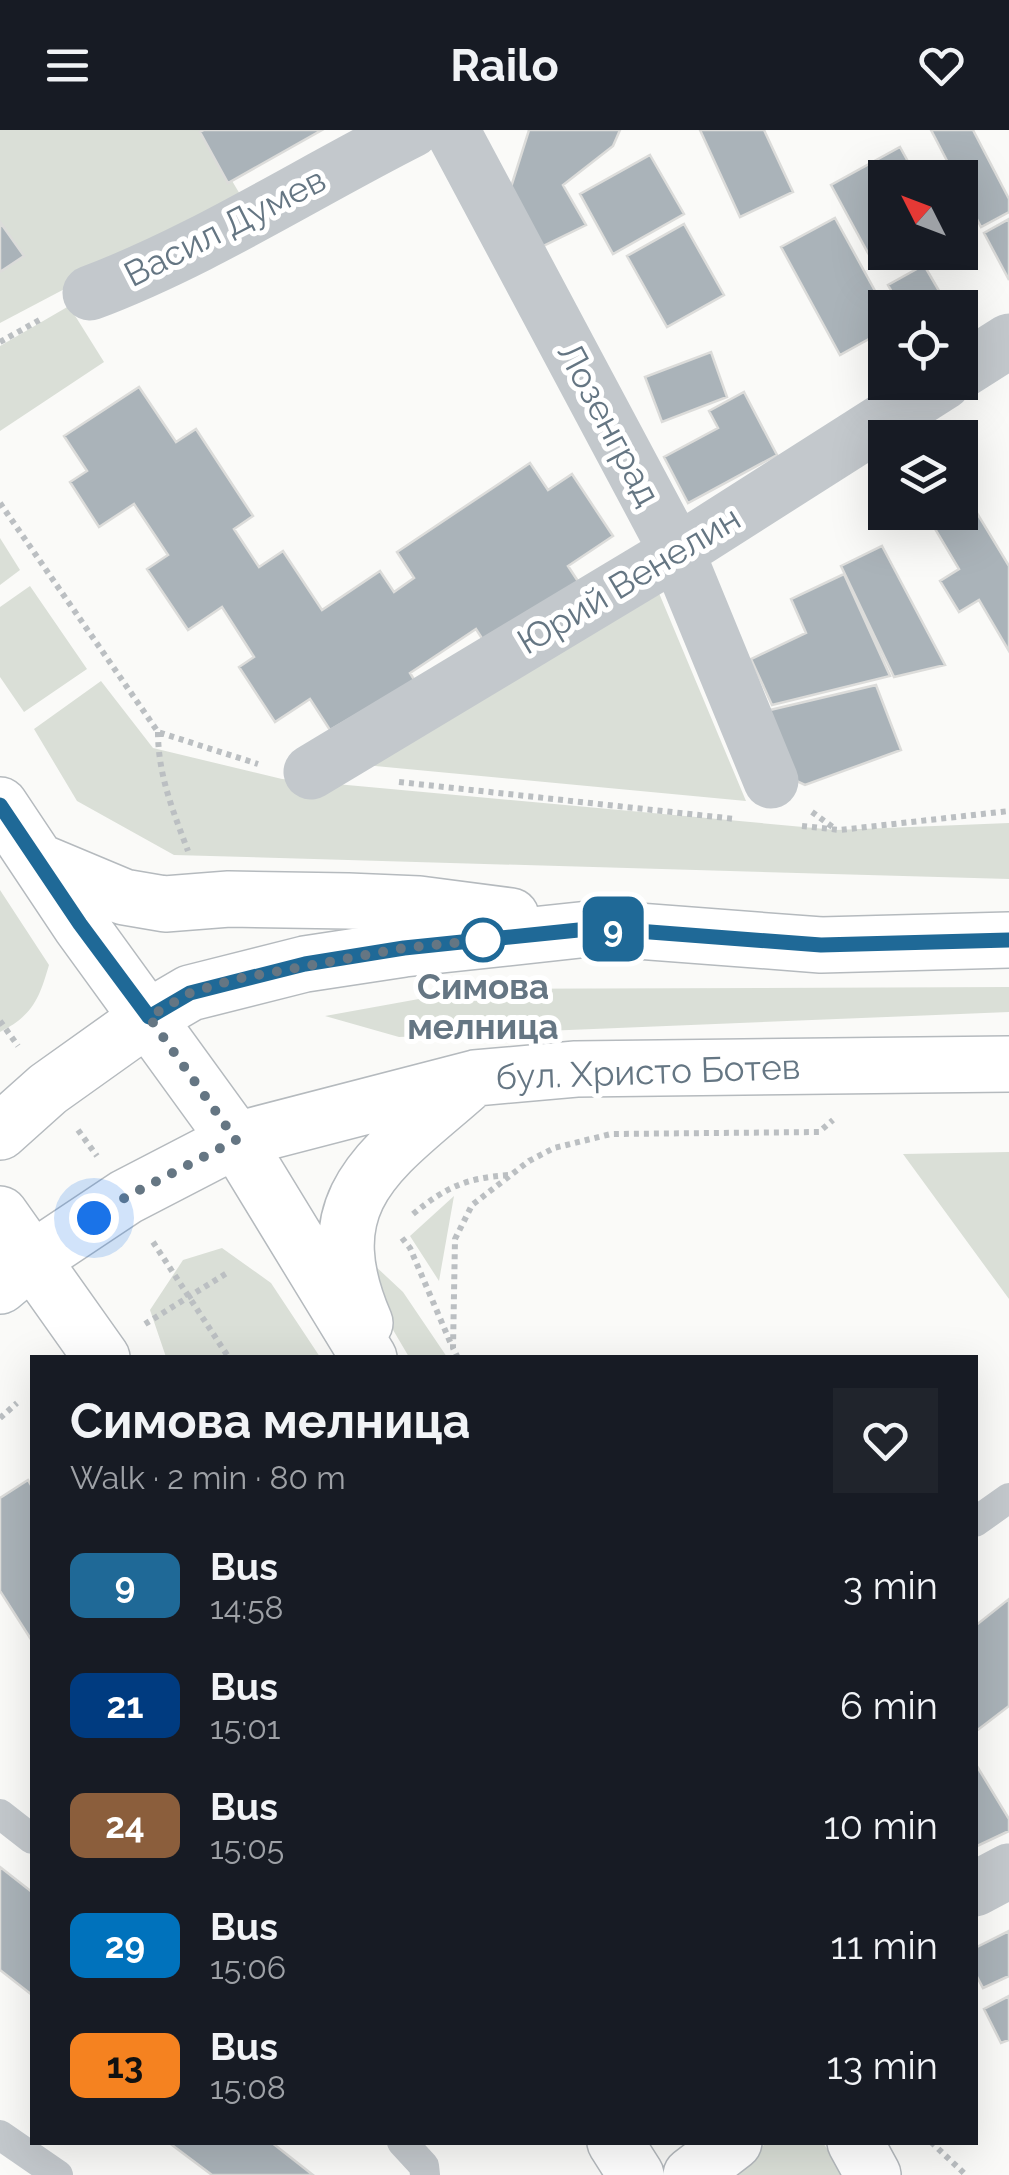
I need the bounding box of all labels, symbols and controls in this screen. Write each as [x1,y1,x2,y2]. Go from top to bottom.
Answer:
icon: menu [40,38,95,93]
icon: heart [914,38,969,93]
text: Railo [450,39,559,92]
street label: Васил Думев [117,158,332,295]
north arrow [868,160,978,270]
map controls [868,160,978,530]
button: locate [868,290,978,400]
street label: Лозенград [549,335,669,512]
button: layers [868,420,978,530]
street label: Юрий Венелин [510,497,747,662]
line badge: 9 [580,896,646,962]
text: 9 [603,909,623,950]
marker: Симова мелница [462,919,504,961]
place label: Симова мелница [407,966,559,1047]
street label: бул. Христо Ботев [495,1046,801,1097]
your location [69,1193,119,1243]
button: heart [833,1388,938,1493]
text: Симова мелница [70,1393,470,1449]
text: Walk · 2 min · 80 m [70,1459,346,1496]
text: Bus [210,1544,278,1589]
text: 3 min [843,1563,938,1608]
text: 9 [115,1565,135,1606]
text: 14:58 [210,1589,284,1626]
text: Bus [210,1664,278,1709]
text: 6 min [840,1683,938,1728]
text: 21 [106,1685,144,1726]
text: 15:01 [210,1709,280,1746]
text: Bus [210,1784,278,1829]
text: 10 min [823,1803,938,1848]
text: 24 [105,1805,145,1846]
text: 15:05 [210,1829,284,1866]
text: Bus [210,1904,278,1949]
text: 11 min [830,1923,938,1968]
text: 29 [105,1925,145,1966]
text: 15:06 [210,1949,286,1986]
text: Bus [210,2024,278,2069]
text: 13 min [826,2043,938,2088]
text: 13 [107,2045,143,2086]
text: 15:08 [210,2069,286,2106]

